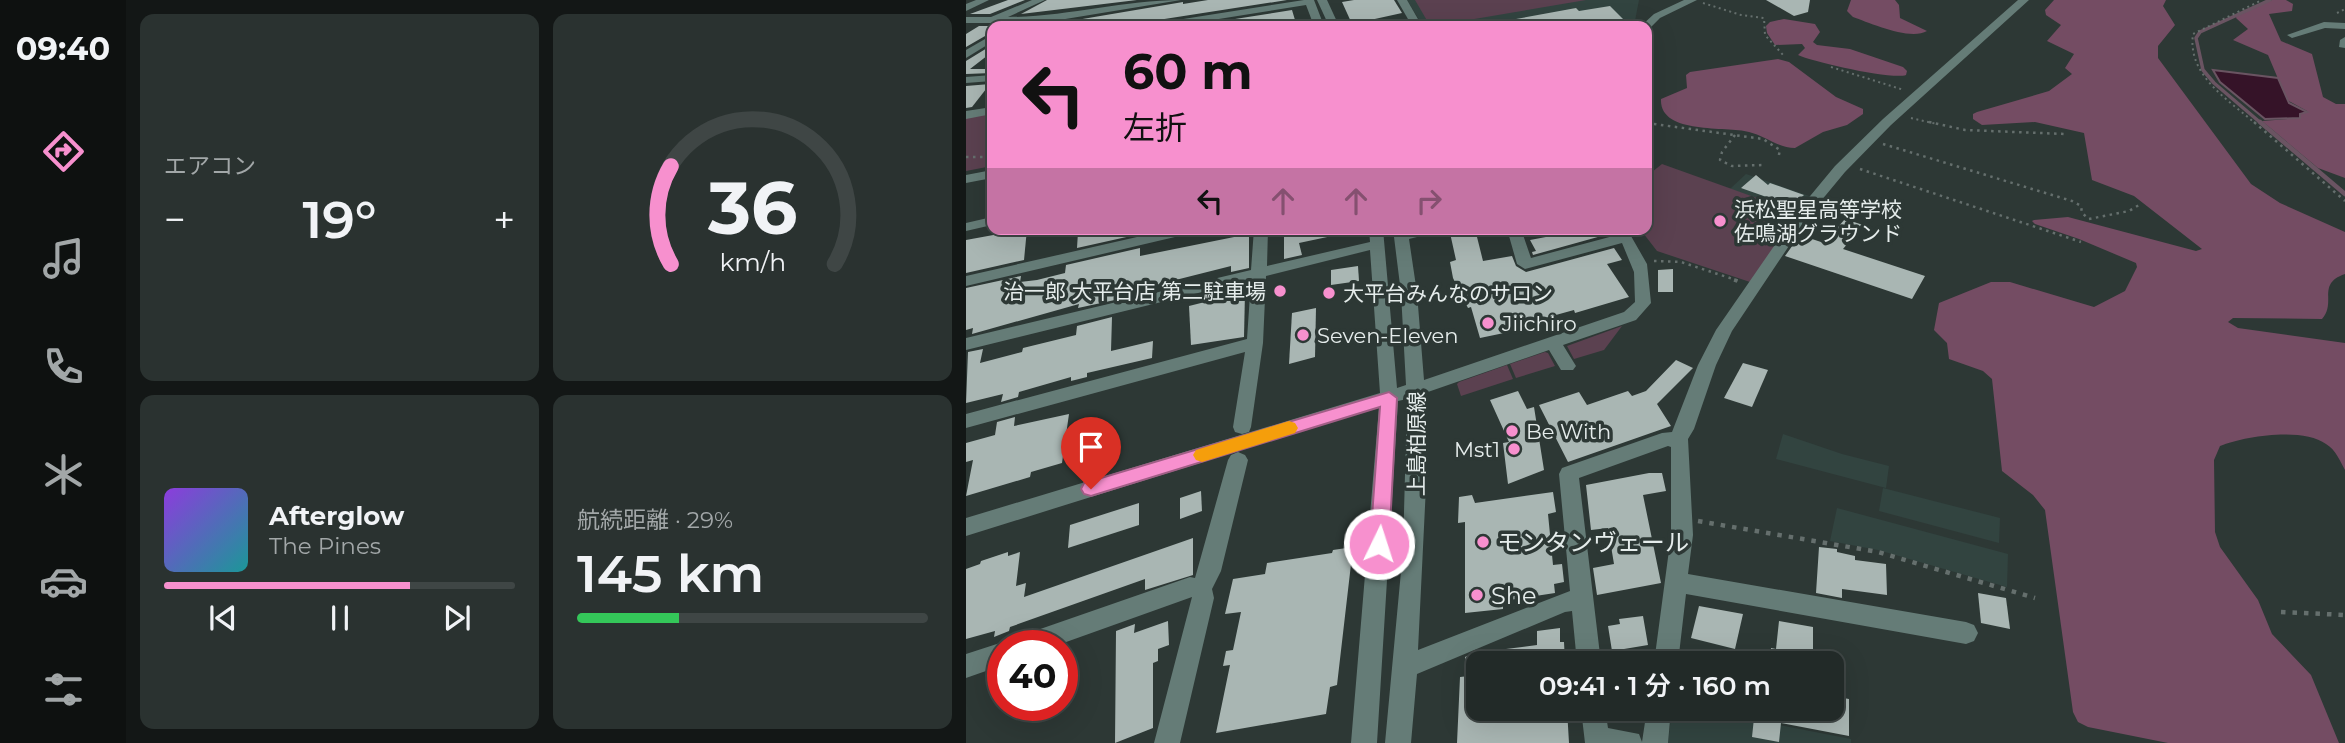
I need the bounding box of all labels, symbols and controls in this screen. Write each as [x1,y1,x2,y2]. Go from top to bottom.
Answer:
text: 09:40 [16,29,110,68]
text: 60 m [1123,42,1253,101]
icon: left [1008,49,1099,140]
text: 左折 [1123,108,1187,147]
icon: directions [39,127,88,176]
text: エアコン [164,152,256,180]
text: 36 [707,164,797,252]
icon: left [1191,182,1229,220]
icon: ahead [1264,182,1302,220]
icon: ahead [1337,182,1375,220]
icon: right [1410,182,1448,220]
text: 19° [302,188,377,251]
text: − [164,196,186,243]
text: + [493,196,515,243]
place label: 浜松聖星高等学校 佐鳴湖グラウンド [1734,197,1902,246]
marker: 浜松聖星高等学校 佐鳴湖グラウンド [1712,213,1728,229]
icon: music [39,234,88,283]
text: km/h [719,246,786,276]
place label: 治一郎 大平台店 第二駐車場 [1003,279,1266,304]
place label: 大平台みんなのサロン [1343,281,1553,306]
marker: 治一郎 大平台店 第二駐車場 [1272,283,1288,299]
marker: 大平台みんなのサロン [1321,285,1337,301]
place label: Jiichiro [1501,311,1577,336]
marker: Jiichiro [1480,315,1496,331]
place label: Seven-Eleven [1317,323,1458,348]
marker: Seven-Eleven [1295,327,1311,343]
icon: phone [39,342,88,391]
street label: 上島柏原線 [1404,392,1429,497]
pin [1061,417,1121,489]
place label: Be With [1526,419,1611,444]
marker: Be With [1504,423,1520,439]
icon: arrive [1072,428,1110,466]
place label: Mst1 [1454,437,1500,462]
marker: Mst1 [1506,441,1522,457]
icon: climate [39,450,88,499]
text: Afterglow [269,500,404,532]
text: 航続距離 · 29% [577,506,733,534]
position arrow [1342,507,1416,581]
place label: モンタンヴェール [1497,528,1689,557]
text: The Pines [269,532,381,560]
marker: モンタンヴェール [1475,534,1491,550]
text: 145 km [577,542,764,605]
icon: car [39,557,88,606]
place label: She [1491,581,1536,610]
marker: She [1469,587,1485,603]
icon: previous [204,599,242,637]
icon: pause [321,599,359,637]
icon: next [438,599,476,637]
speed limit sign: 40 [987,630,1078,721]
icon: filters [39,665,88,714]
text: 09:41 · 1 分 · 160 m [1539,670,1771,702]

